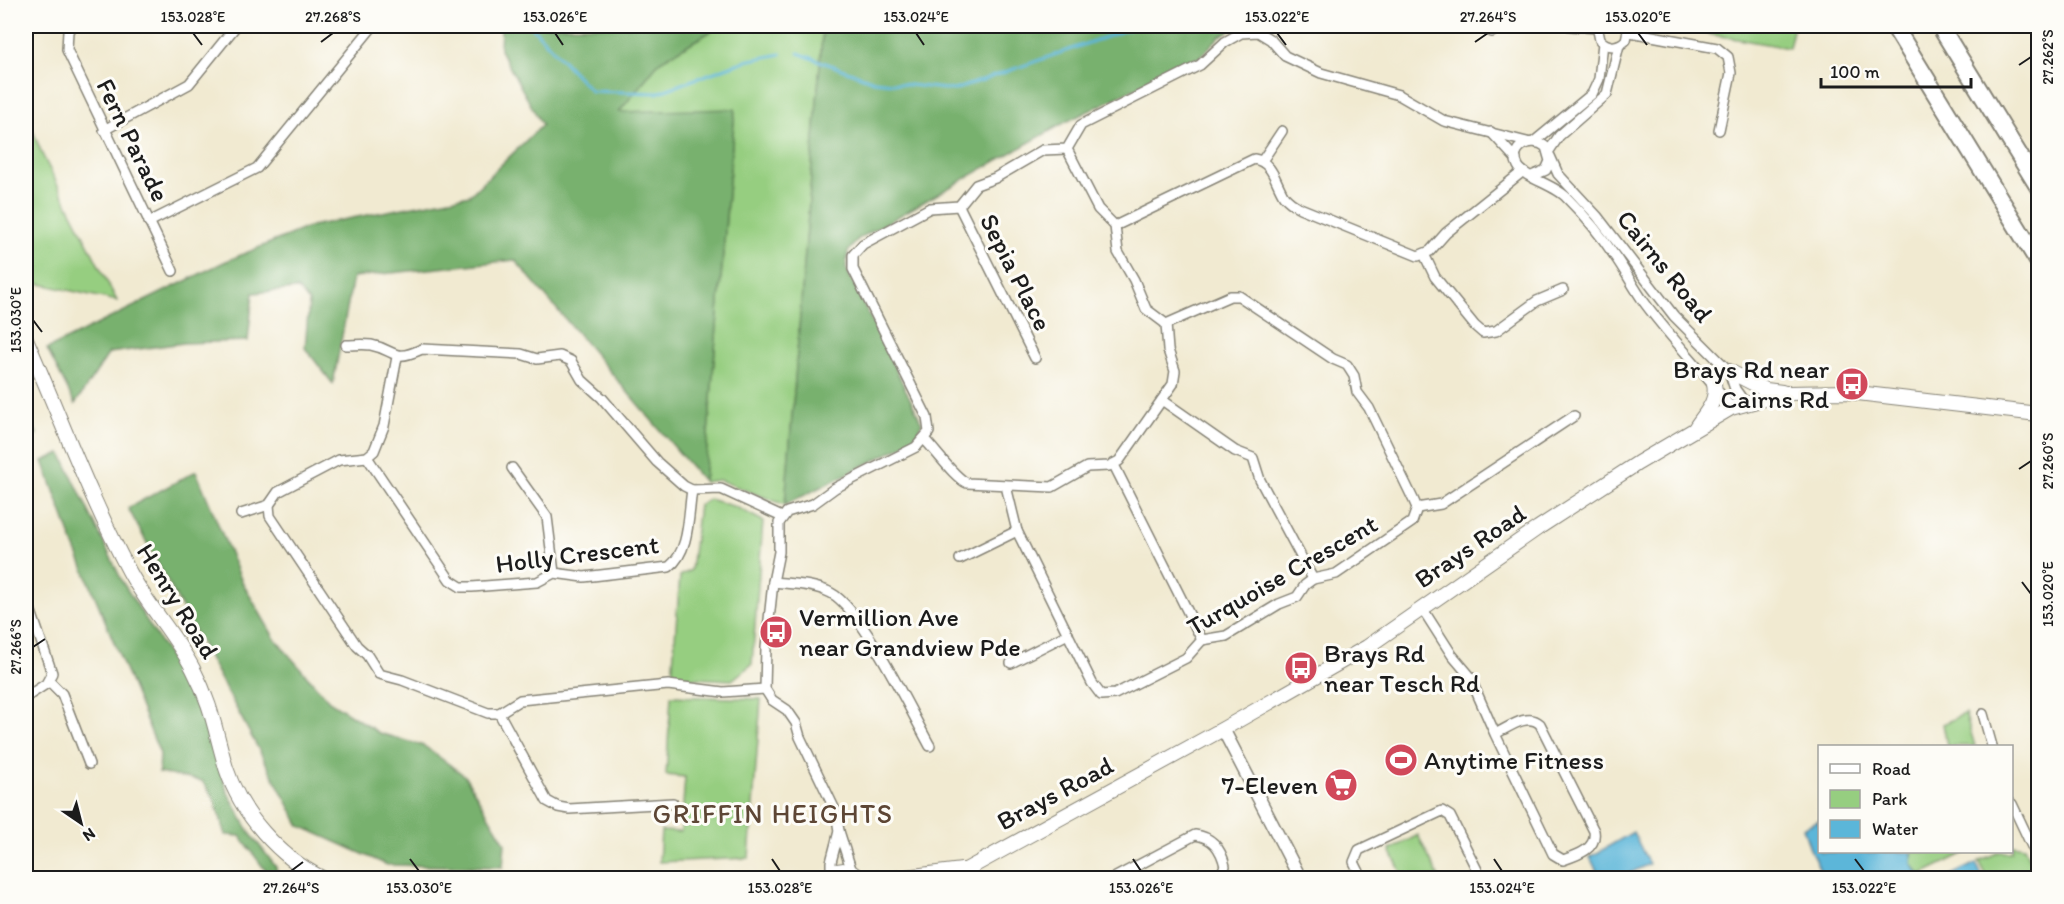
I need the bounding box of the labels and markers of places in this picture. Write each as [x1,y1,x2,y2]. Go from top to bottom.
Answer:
place label: Brays Rd near Cairns Rd [1673,353,1830,415]
bus stop icon: Brays Rd near Cairns Rd [1834,366,1870,402]
place label: Vermillion Ave near Grandview Pde [799,601,1021,663]
bus stop icon: Vermillion Ave near Grandview Pde [758,614,794,650]
place label: Brays Rd near Tesch Rd [1324,637,1480,699]
bus stop icon: Brays Rd near Tesch Rd [1283,650,1319,686]
sports icon: Anytime Fitness [1383,742,1419,778]
place label: Anytime Fitness [1424,744,1604,776]
supermarket icon: 7-Eleven [1323,767,1359,803]
place label: 7-Eleven [1221,769,1318,801]

